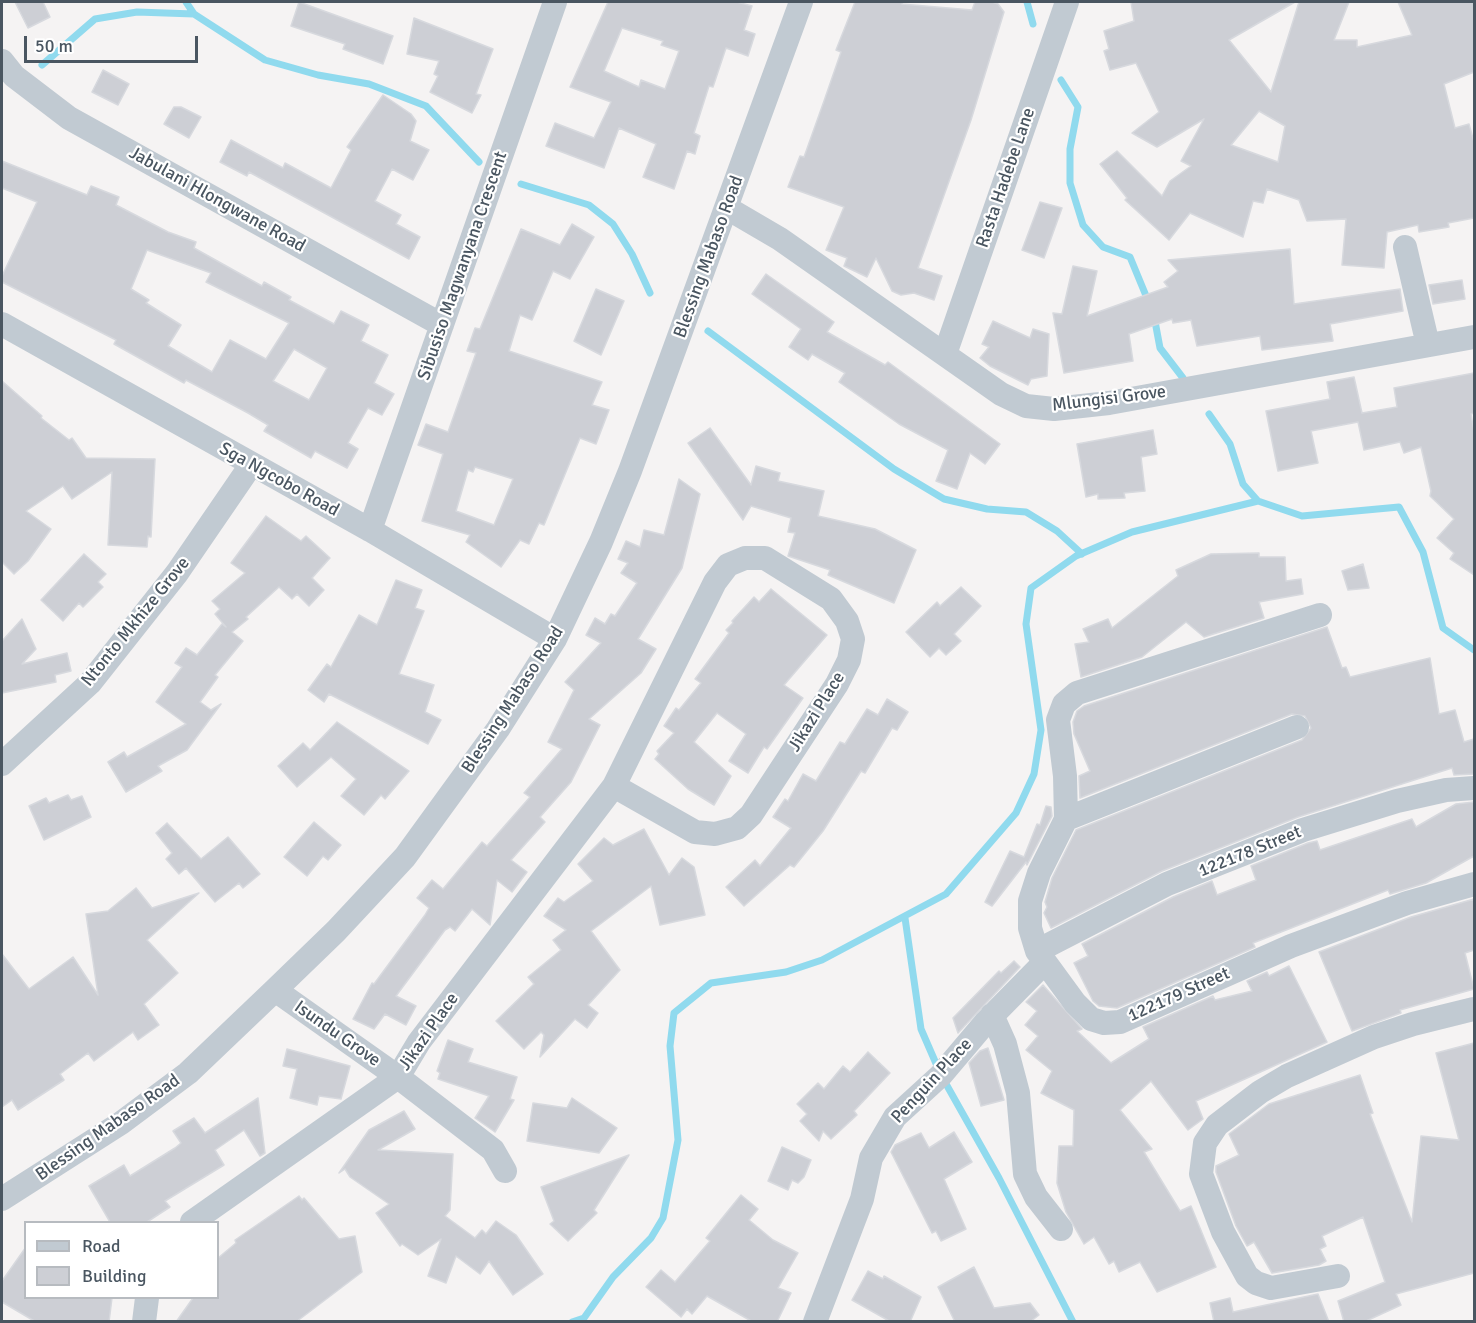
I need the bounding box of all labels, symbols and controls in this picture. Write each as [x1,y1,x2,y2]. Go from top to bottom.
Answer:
scale bar [27,24,201,62]
text: 50 m [35,35,73,57]
street label: Rasta Hadebe Lane [972,105,1040,251]
street label: Jabulani Hlongwane Road [125,142,309,258]
street label: Sibusiso Magwanyana Crescent [414,149,512,383]
street label: Blessing Mabaso Road [670,173,748,341]
street label: Mlungisi Grove [1051,381,1167,417]
street label: Sga Ngcobo Road [215,438,343,522]
street label: Ntonto Mkhize Grove [77,553,195,691]
street label: Blessing Mabaso Road [457,622,569,778]
street label: Jikazi Place [784,668,850,756]
street label: 122178 Street [1195,822,1305,882]
street label: 122179 Street [1125,963,1233,1027]
street label: Jikazi Place [394,989,464,1075]
street label: Isundu Grove [290,996,384,1072]
street label: Penguin Place [887,1034,977,1128]
street label: Blessing Mabaso Road [32,1070,184,1186]
legend [24,1221,219,1299]
text: Road [82,1235,121,1257]
text: Building [82,1265,146,1287]

